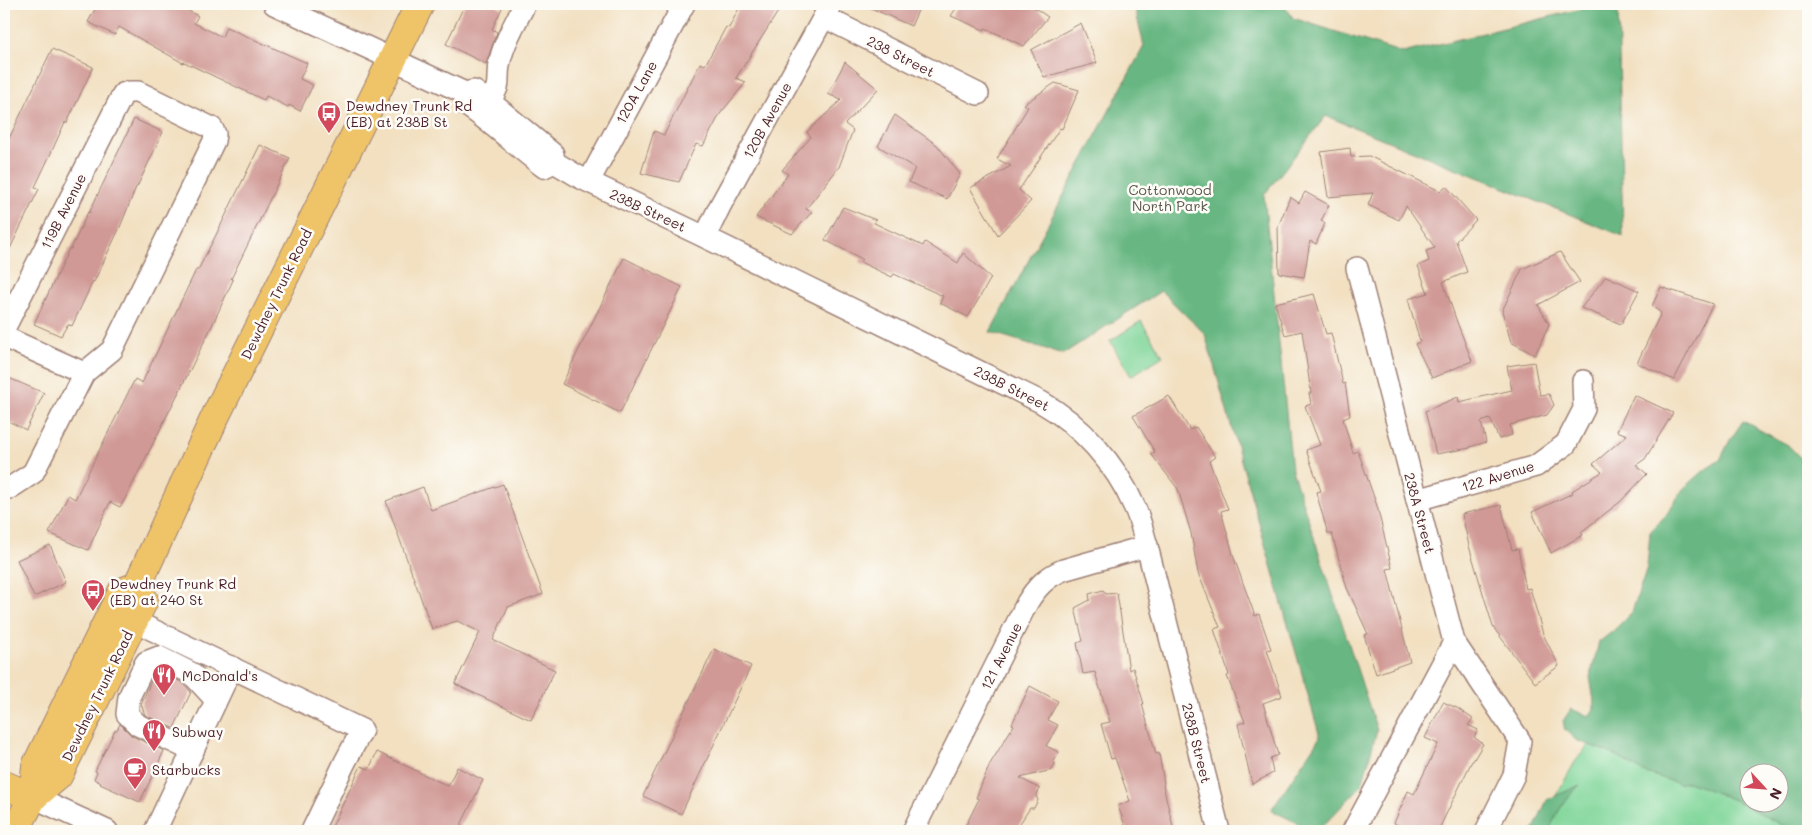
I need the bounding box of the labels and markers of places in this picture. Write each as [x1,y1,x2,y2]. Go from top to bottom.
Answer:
place label: Dewdney Trunk Rd (EB) at 238B St [346,96,472,131]
bus stop icon: Dewdney Trunk Rd (EB) at 238B St [316,100,342,134]
place label: Dewdney Trunk Rd (EB) at 240 St [110,574,236,609]
bus stop icon: Dewdney Trunk Rd (EB) at 240 St [80,578,106,612]
restaurant icon: McDonald's [151,662,177,696]
place label: McDonald's [182,666,258,685]
restaurant icon: Subway [141,718,167,752]
place label: Subway [172,722,223,741]
cafe icon: Starbucks [122,756,148,790]
place label: Starbucks [152,760,221,779]

